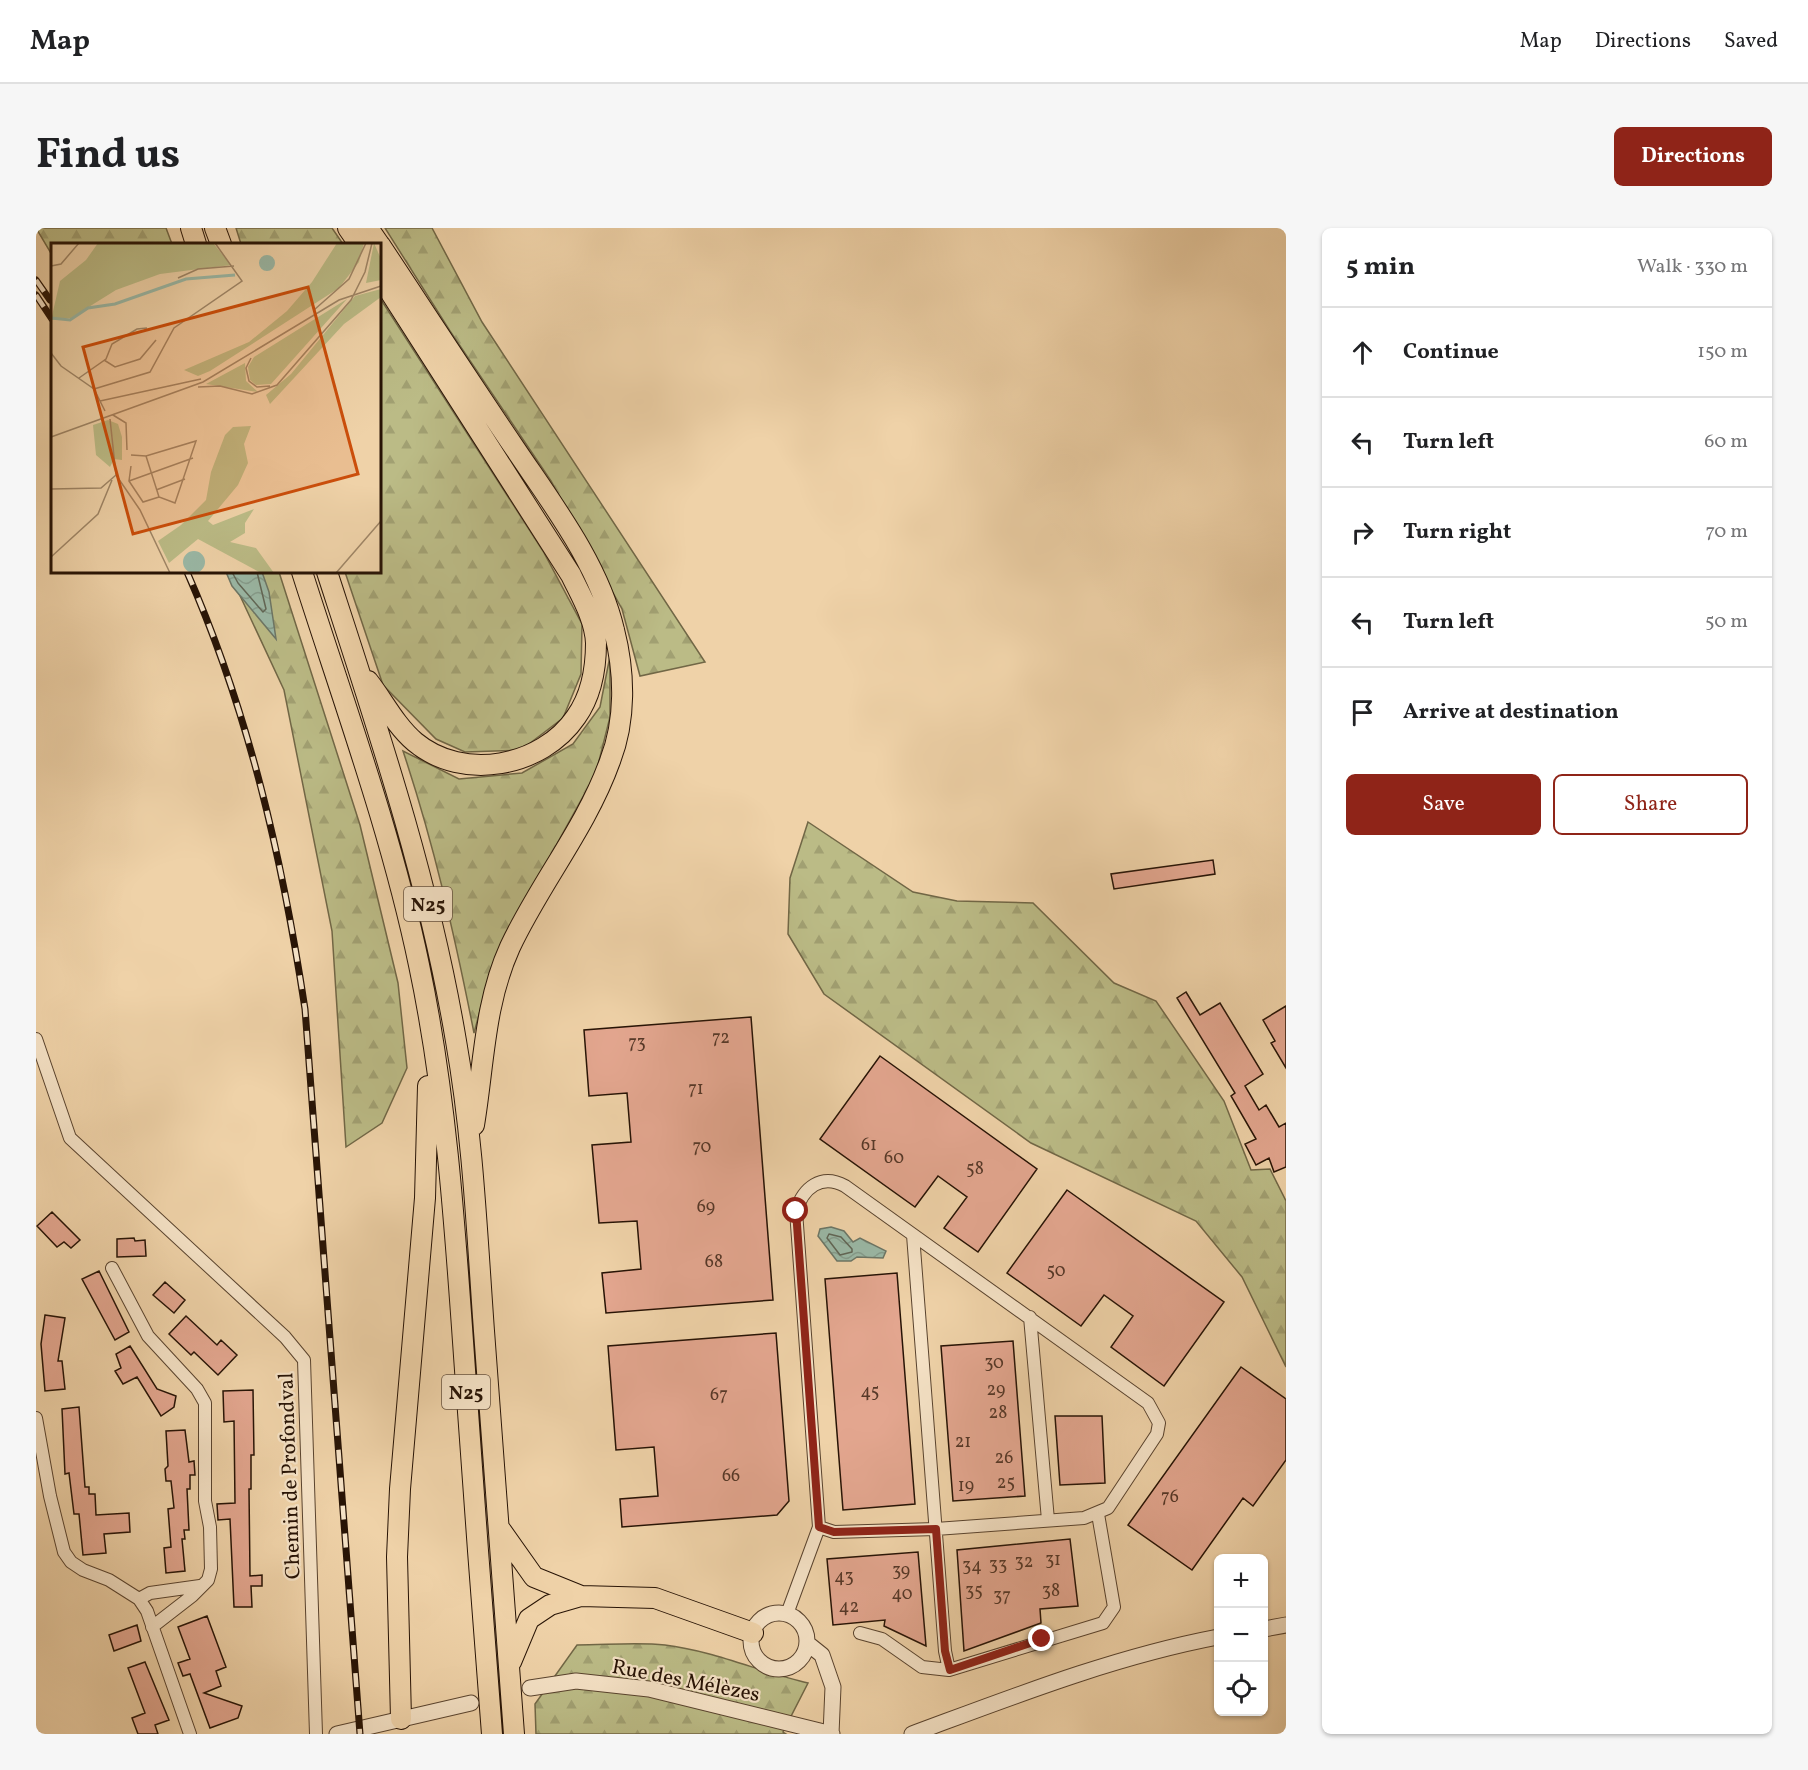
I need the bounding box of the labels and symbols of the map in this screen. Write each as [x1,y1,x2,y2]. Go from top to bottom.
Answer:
inset map [51,243,381,573]
road number: N25 [404,887,452,921]
house number: 72 [712,1026,730,1051]
house number: 73 [628,1031,646,1056]
house number: 71 [688,1077,704,1102]
house number: 61 [861,1133,877,1158]
house number: 70 [693,1135,712,1160]
house number: 60 [884,1146,904,1171]
house number: 58 [966,1157,984,1182]
house number: 69 [697,1195,715,1220]
route start [782,1197,808,1223]
house number: 68 [705,1250,723,1275]
house number: 50 [1046,1259,1066,1284]
house number: 30 [984,1351,1004,1376]
street label: Chemin de Profondval [272,1372,309,1580]
road number: N25 [442,1375,490,1409]
house number: 29 [987,1378,1005,1403]
house number: 45 [861,1380,879,1405]
house number: 67 [710,1383,728,1408]
house number: 28 [989,1401,1007,1426]
house number: 21 [955,1430,971,1455]
house number: 26 [995,1446,1013,1471]
house number: 66 [722,1464,740,1489]
house number: 25 [997,1471,1015,1496]
house number: 19 [958,1474,974,1499]
house number: 76 [1161,1485,1179,1510]
house number: 31 [1045,1548,1061,1573]
house number: 32 [1015,1550,1033,1575]
house number: 33 [989,1553,1007,1578]
house number: 34 [962,1554,982,1579]
house number: 39 [892,1559,910,1584]
house number: 43 [834,1565,854,1590]
house number: 35 [965,1579,983,1604]
house number: 38 [1042,1579,1060,1604]
house number: 40 [891,1582,913,1607]
house number: 37 [993,1584,1011,1609]
house number: 42 [839,1595,859,1620]
route end [1028,1625,1054,1651]
street label: Rue des Mélèzes [609,1653,762,1710]

